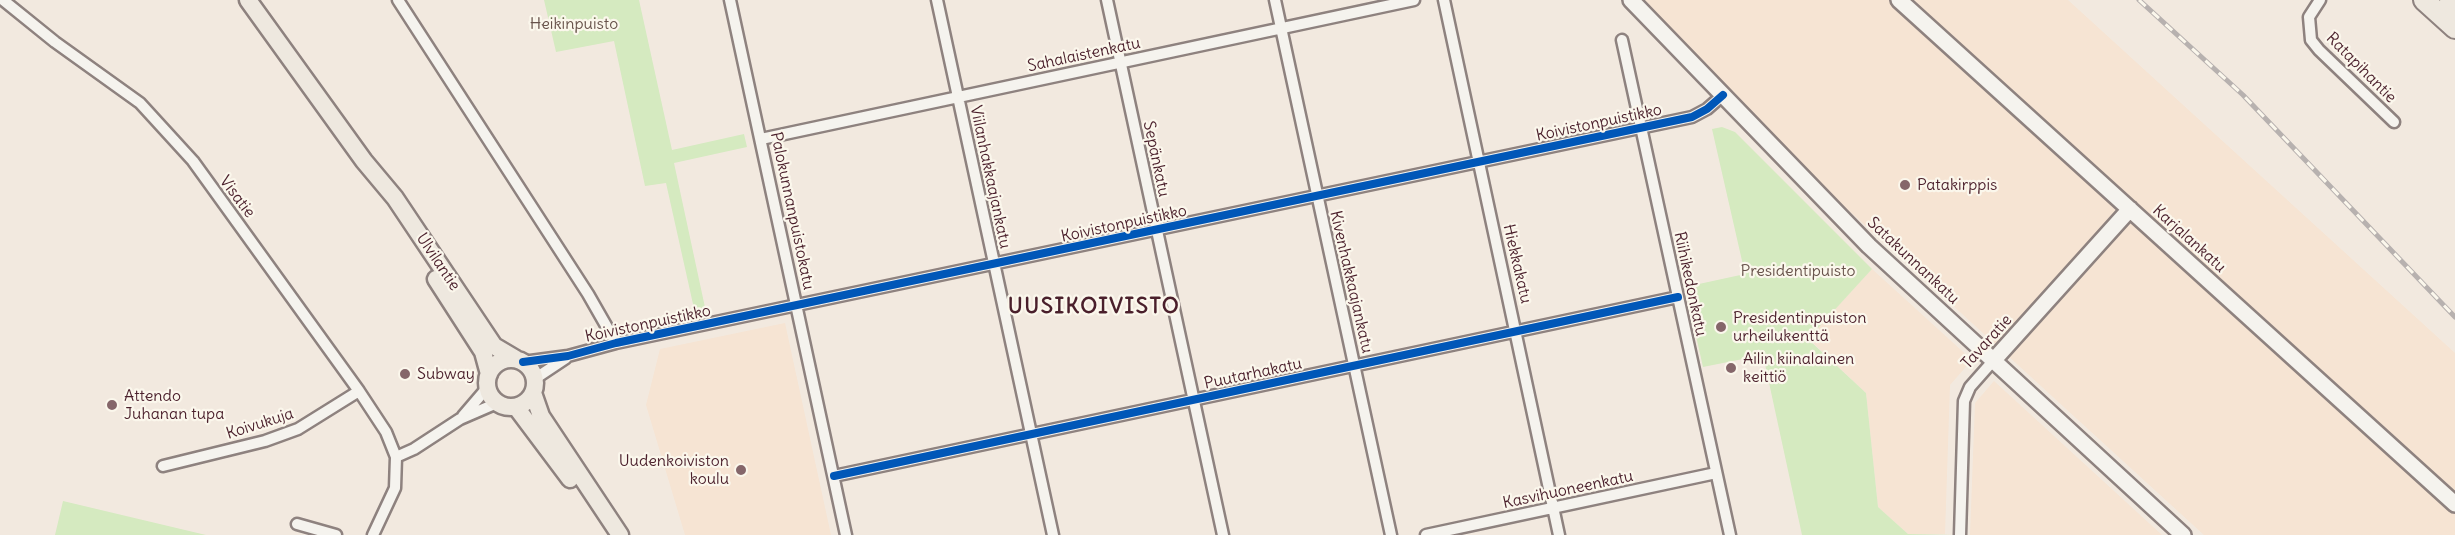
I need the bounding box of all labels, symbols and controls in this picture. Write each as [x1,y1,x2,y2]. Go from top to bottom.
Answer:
park label: Heikinpuisto [530,14,618,34]
street label: Ratapihantie [2322,29,2400,107]
street label: Sahalaistenkatu [1026,34,1142,76]
street label: Koivistonpuistikko [1534,100,1664,146]
street label: Viilanhakkaajankatu [965,104,1015,250]
street label: Sepänkatu [1139,119,1173,199]
street label: Palokunnanpuistokatu [766,130,818,292]
street label: Visatie [215,172,259,222]
place label: Patakirppis [1917,175,1997,195]
marker: Patakirppis [1898,178,1912,192]
street label: Koivistonpuistikko [1059,201,1189,247]
street label: Karjalankatu [2148,201,2230,277]
street label: Kivenhakkaajankatu [1325,209,1377,355]
street label: Satakunnankatu [1863,213,1963,309]
street label: Hiekkakatu [1499,222,1535,306]
street label: Ulvilantie [412,230,464,294]
street label: Riihikedonkatu [1670,230,1710,338]
park label: Presidentipuisto [1741,261,1855,281]
district label: UUSIKOIVISTO [1008,294,1180,320]
street label: Koivistonpuistikko [583,301,713,347]
place label: Presidentinpuiston urheilukenttä [1733,308,1866,346]
street label: Tavaratie [1958,311,2016,373]
marker: Presidentinpuiston urheilukenttä [1714,320,1728,334]
place label: Ailin kiinalainen keittiö [1743,349,1854,387]
street label: Puutarhakatu [1202,354,1304,394]
marker: Ailin kiinalainen keittiö [1724,361,1738,375]
place label: Subway [417,364,475,384]
marker: Subway [398,367,412,381]
place label: Attendo Juhanan tupa [124,386,224,424]
marker: Attendo Juhanan tupa [105,398,119,412]
street label: Koivukuja [224,404,296,444]
place label: Uudenkoiviston koulu [619,451,729,489]
marker: Uudenkoiviston koulu [734,463,748,477]
street label: Kasvihuoneenkatu [1501,467,1635,513]

